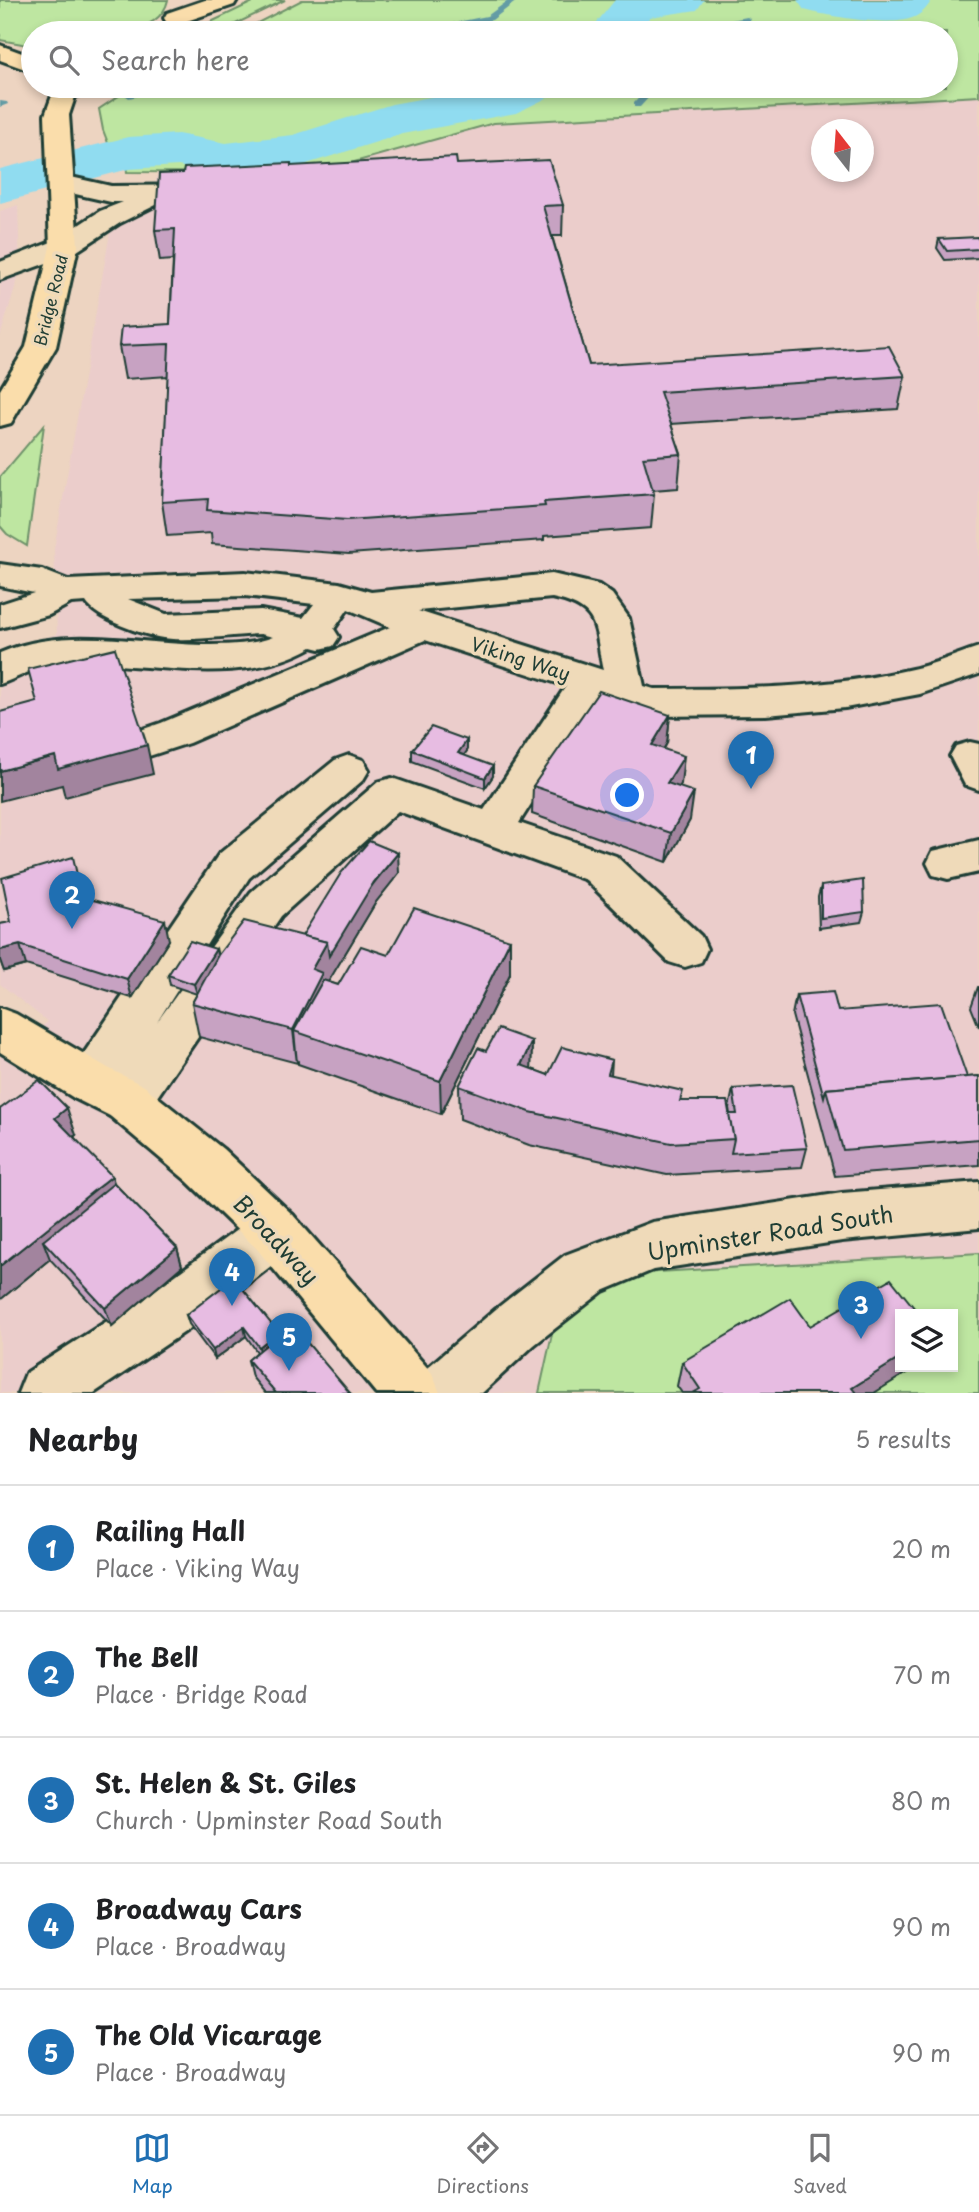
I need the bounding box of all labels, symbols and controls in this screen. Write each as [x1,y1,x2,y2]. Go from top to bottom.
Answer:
search box [21,21,958,98]
text: Search here [101,40,250,79]
icon: search [45,41,83,79]
north arrow [811,119,874,182]
street label: Bridge Road [27,252,73,348]
street label: Viking Way [468,629,574,687]
pin: 1 [728,731,774,789]
your location [610,778,644,812]
pin: 2 [49,871,95,929]
street label: Broadway [226,1186,328,1292]
street label: Upminster Road South [644,1195,896,1269]
pin: 4 [209,1248,255,1306]
pin: 3 [838,1281,884,1339]
map controls [895,1309,958,1372]
button: layers [895,1309,958,1372]
pin: 5 [266,1313,312,1371]
text: Nearby [28,1416,138,1461]
text: 5 results [855,1421,951,1456]
text: Railing Hall [95,1511,245,1550]
text: 1 [46,1531,57,1566]
text: 20 m [892,1531,951,1566]
text: Place · Viking Way [95,1550,300,1585]
text: The Bell [95,1637,199,1676]
text: 2 [43,1657,59,1692]
text: 70 m [893,1657,951,1692]
text: Place · Bridge Road [95,1676,308,1711]
text: St. Helen & St. Giles [95,1763,356,1802]
text: 3 [43,1783,59,1818]
text: 80 m [891,1783,951,1818]
text: Church · Upminster Road South [95,1802,443,1837]
text: Broadway Cars [95,1889,302,1928]
text: 4 [43,1909,59,1944]
text: 90 m [892,1909,951,1944]
text: Place · Broadway [95,1928,286,1963]
text: The Old Vicarage [95,2015,322,2054]
text: 5 [44,2035,58,2070]
text: 90 m [892,2035,951,2070]
text: Place · Broadway [95,2054,286,2089]
tab: Map [132,2129,173,2199]
tab: Directions [437,2129,529,2199]
tab: Saved [793,2129,847,2199]

